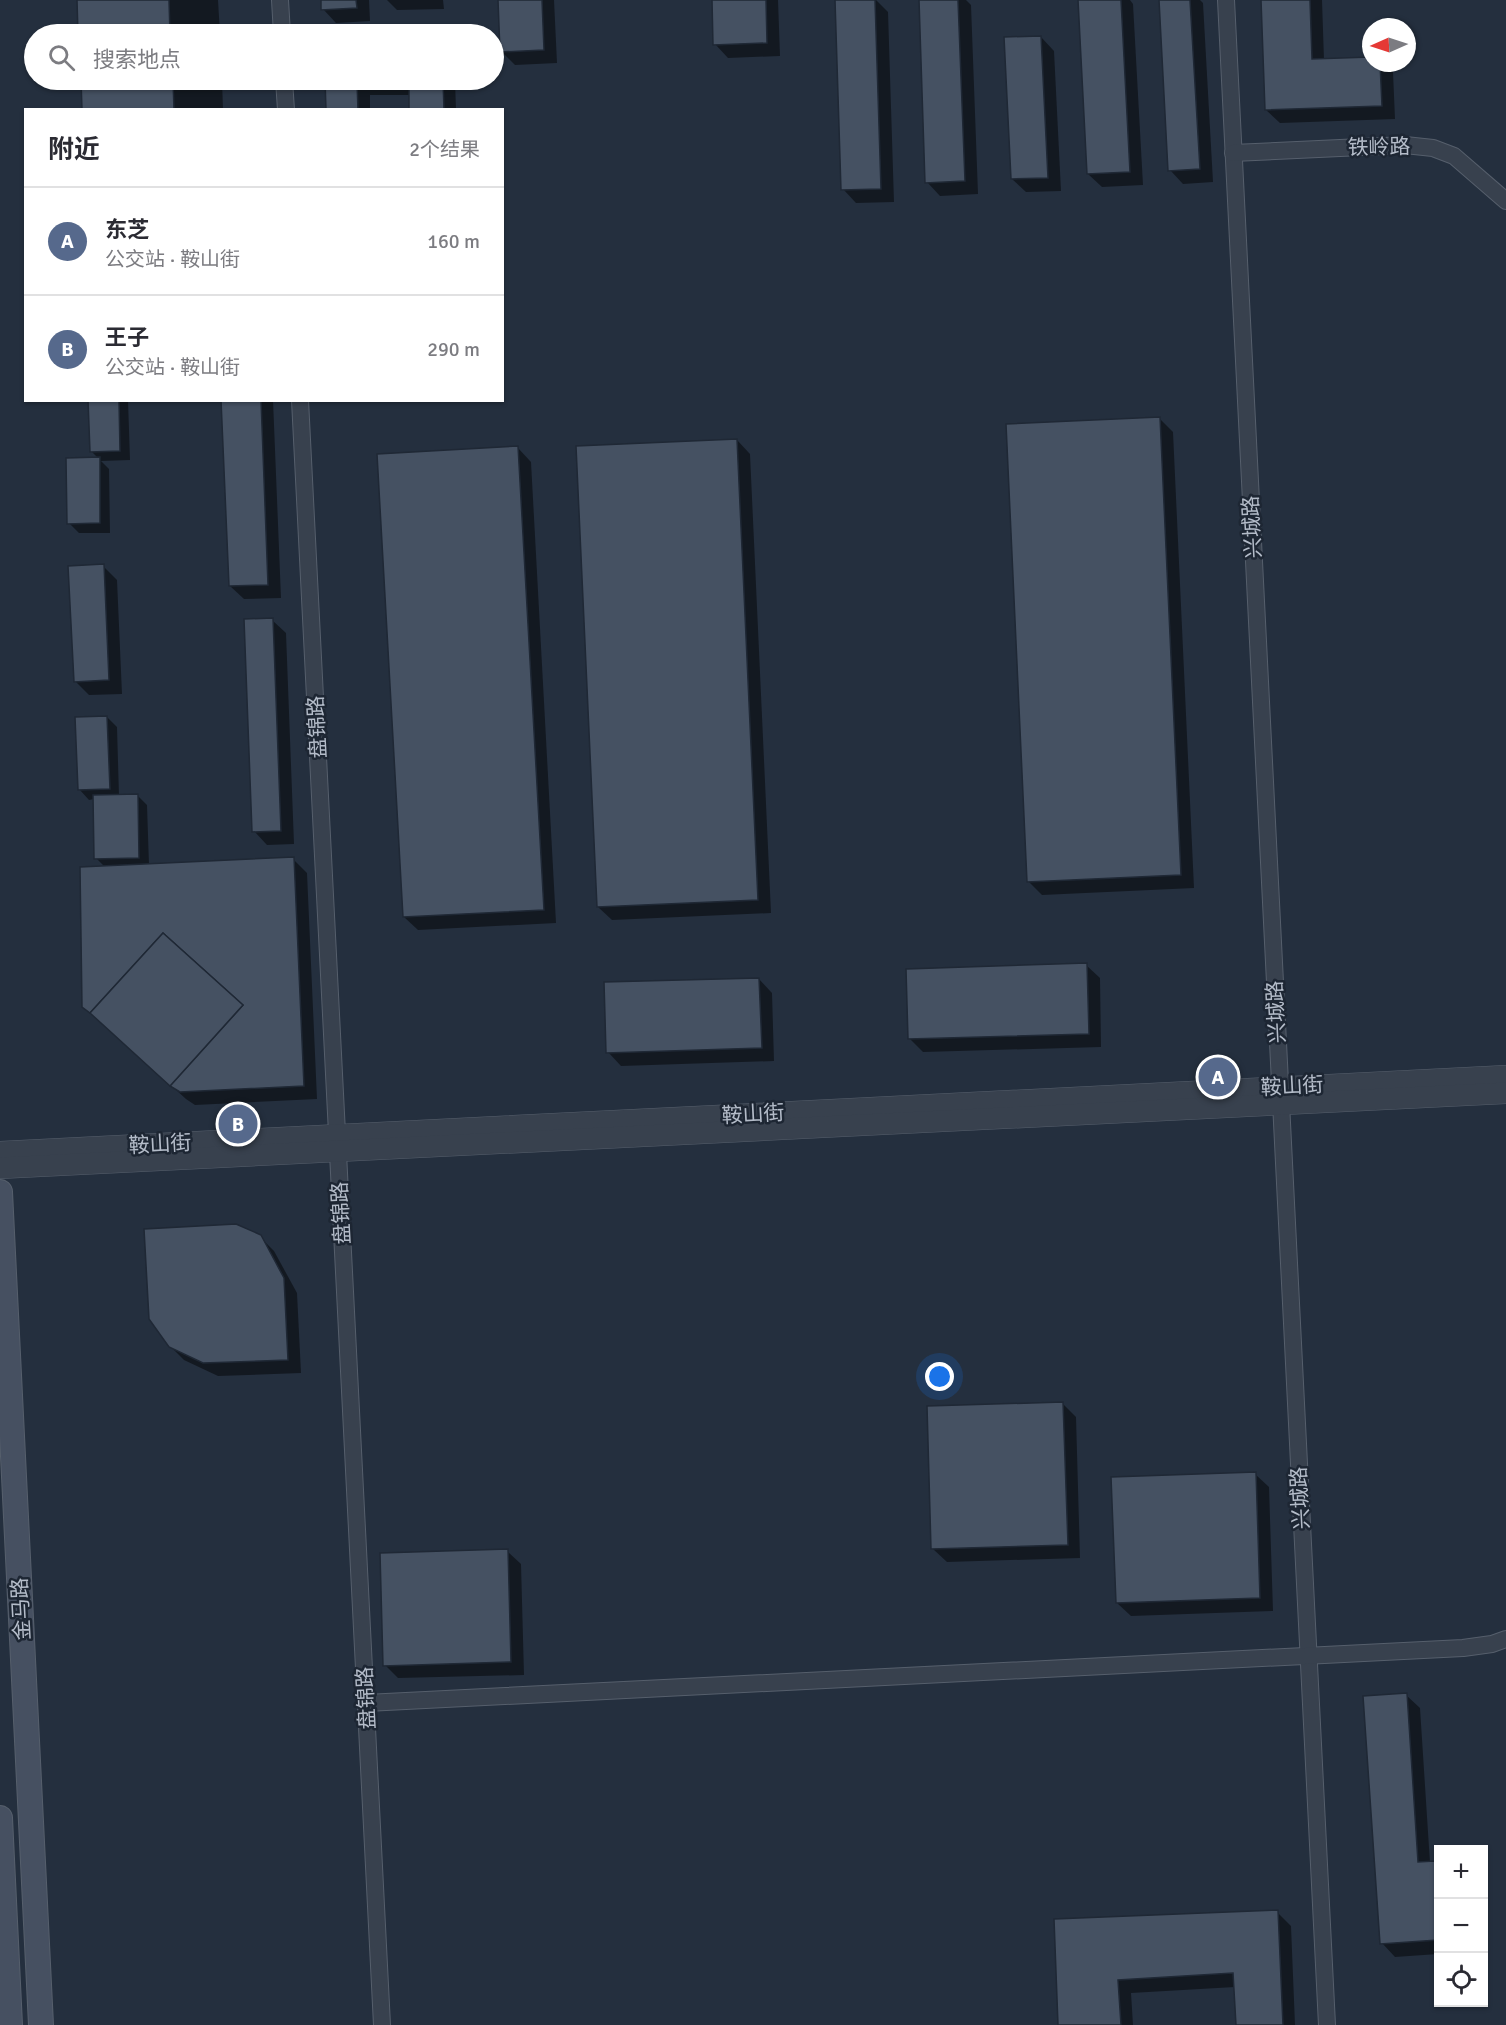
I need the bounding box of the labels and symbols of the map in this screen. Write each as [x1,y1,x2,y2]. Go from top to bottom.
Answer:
north arrow [1362,18,1416,72]
street label: 铁岭路 [1347,133,1411,161]
street label: 兴城路 [1237,495,1267,559]
street label: 盘锦路 [302,695,332,759]
street label: 兴城路 [1261,980,1291,1044]
pin: A [1198,1054,1238,1100]
street label: 鞍山街 [1260,1071,1324,1101]
street label: 鞍山街 [721,1099,785,1129]
pin: B [218,1102,258,1146]
street label: 鞍山街 [128,1129,192,1159]
street label: 盘锦路 [326,1181,356,1245]
your location [925,1362,954,1391]
street label: 兴城路 [1285,1466,1315,1530]
street label: 金马路 [6,1577,36,1641]
street label: 盘锦路 [351,1666,381,1730]

